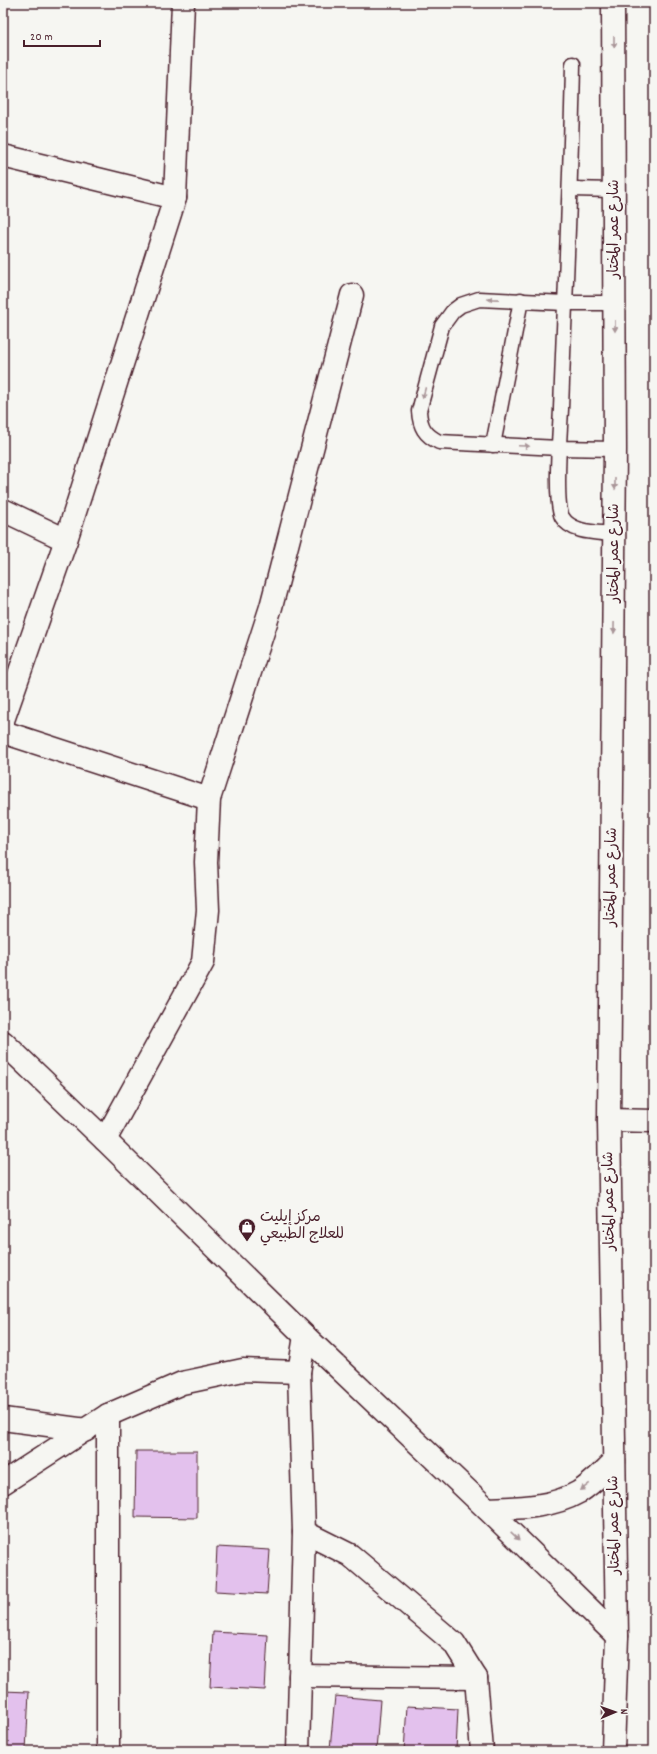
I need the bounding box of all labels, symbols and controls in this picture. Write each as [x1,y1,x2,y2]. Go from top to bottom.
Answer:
scale bar [24,22,100,48]
text: 20 m [30,29,53,46]
one-way arrow [610,36,617,48]
street label: شارع عمر المختار [604,179,626,280]
one-way arrow [486,296,499,302]
one-way arrow [612,320,618,333]
one-way arrow [421,386,427,399]
one-way arrow [518,443,530,450]
one-way arrow [612,478,618,491]
street label: شارع عمر المختار [604,503,626,604]
one-way arrow [611,622,617,635]
street label: شارع عمر المختار [600,827,624,928]
street label: شارع عمر المختار [598,1151,622,1252]
place label: مركز إيليت للعلاج الطبيعي [260,1207,344,1246]
shop icon: مركز إيليت للعلاج الطبيعي [237,1217,257,1242]
street label: شارع عمر المختار [603,1475,627,1576]
one-way arrow [579,1483,590,1491]
one-way arrow [510,1531,520,1541]
north arrow [595,1692,635,1732]
text: N [615,1709,631,1715]

